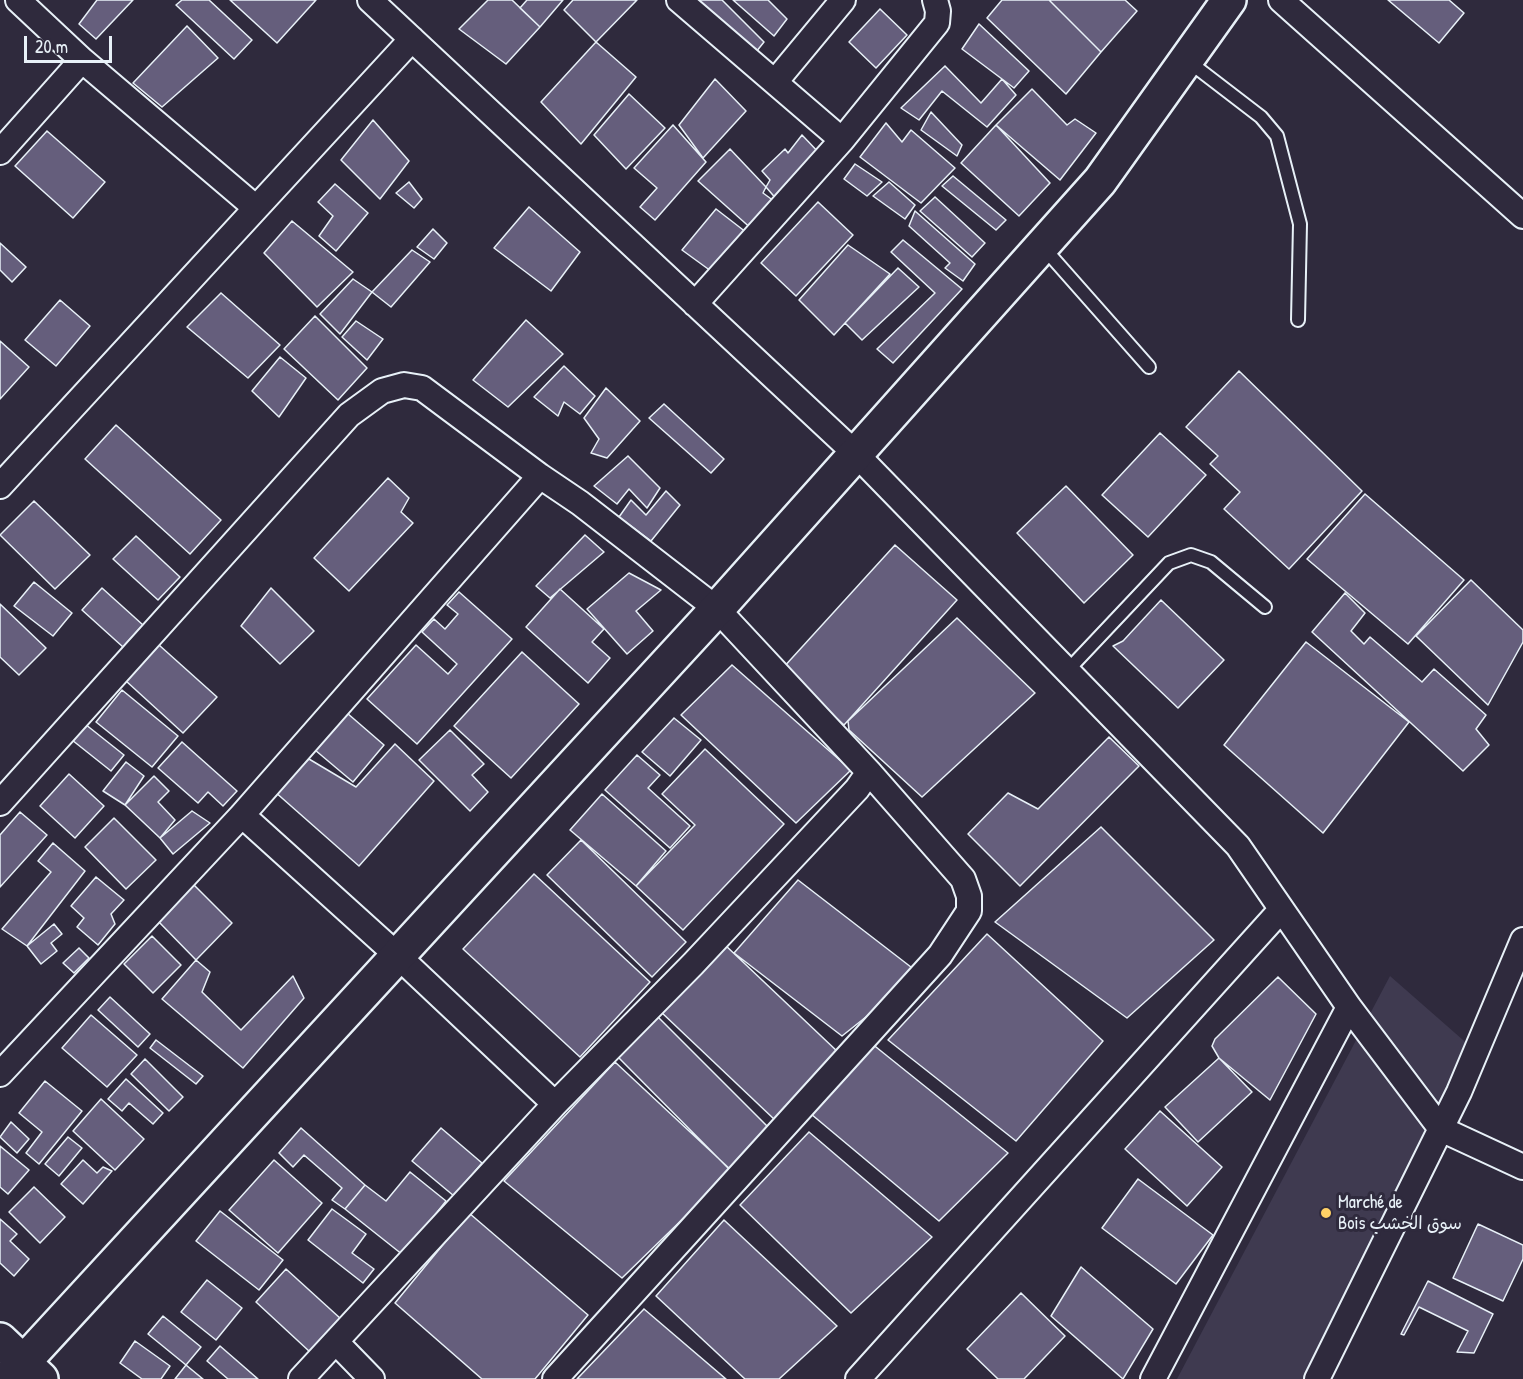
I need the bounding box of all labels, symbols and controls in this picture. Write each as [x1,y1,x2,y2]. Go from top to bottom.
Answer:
scale bar [27,24,116,62]
text: 20 m [35,34,68,59]
place label: Marché de Bois سوق الخشب [1338,1192,1462,1234]
marker: Marché de Bois سوق الخشب [1319,1206,1333,1220]

